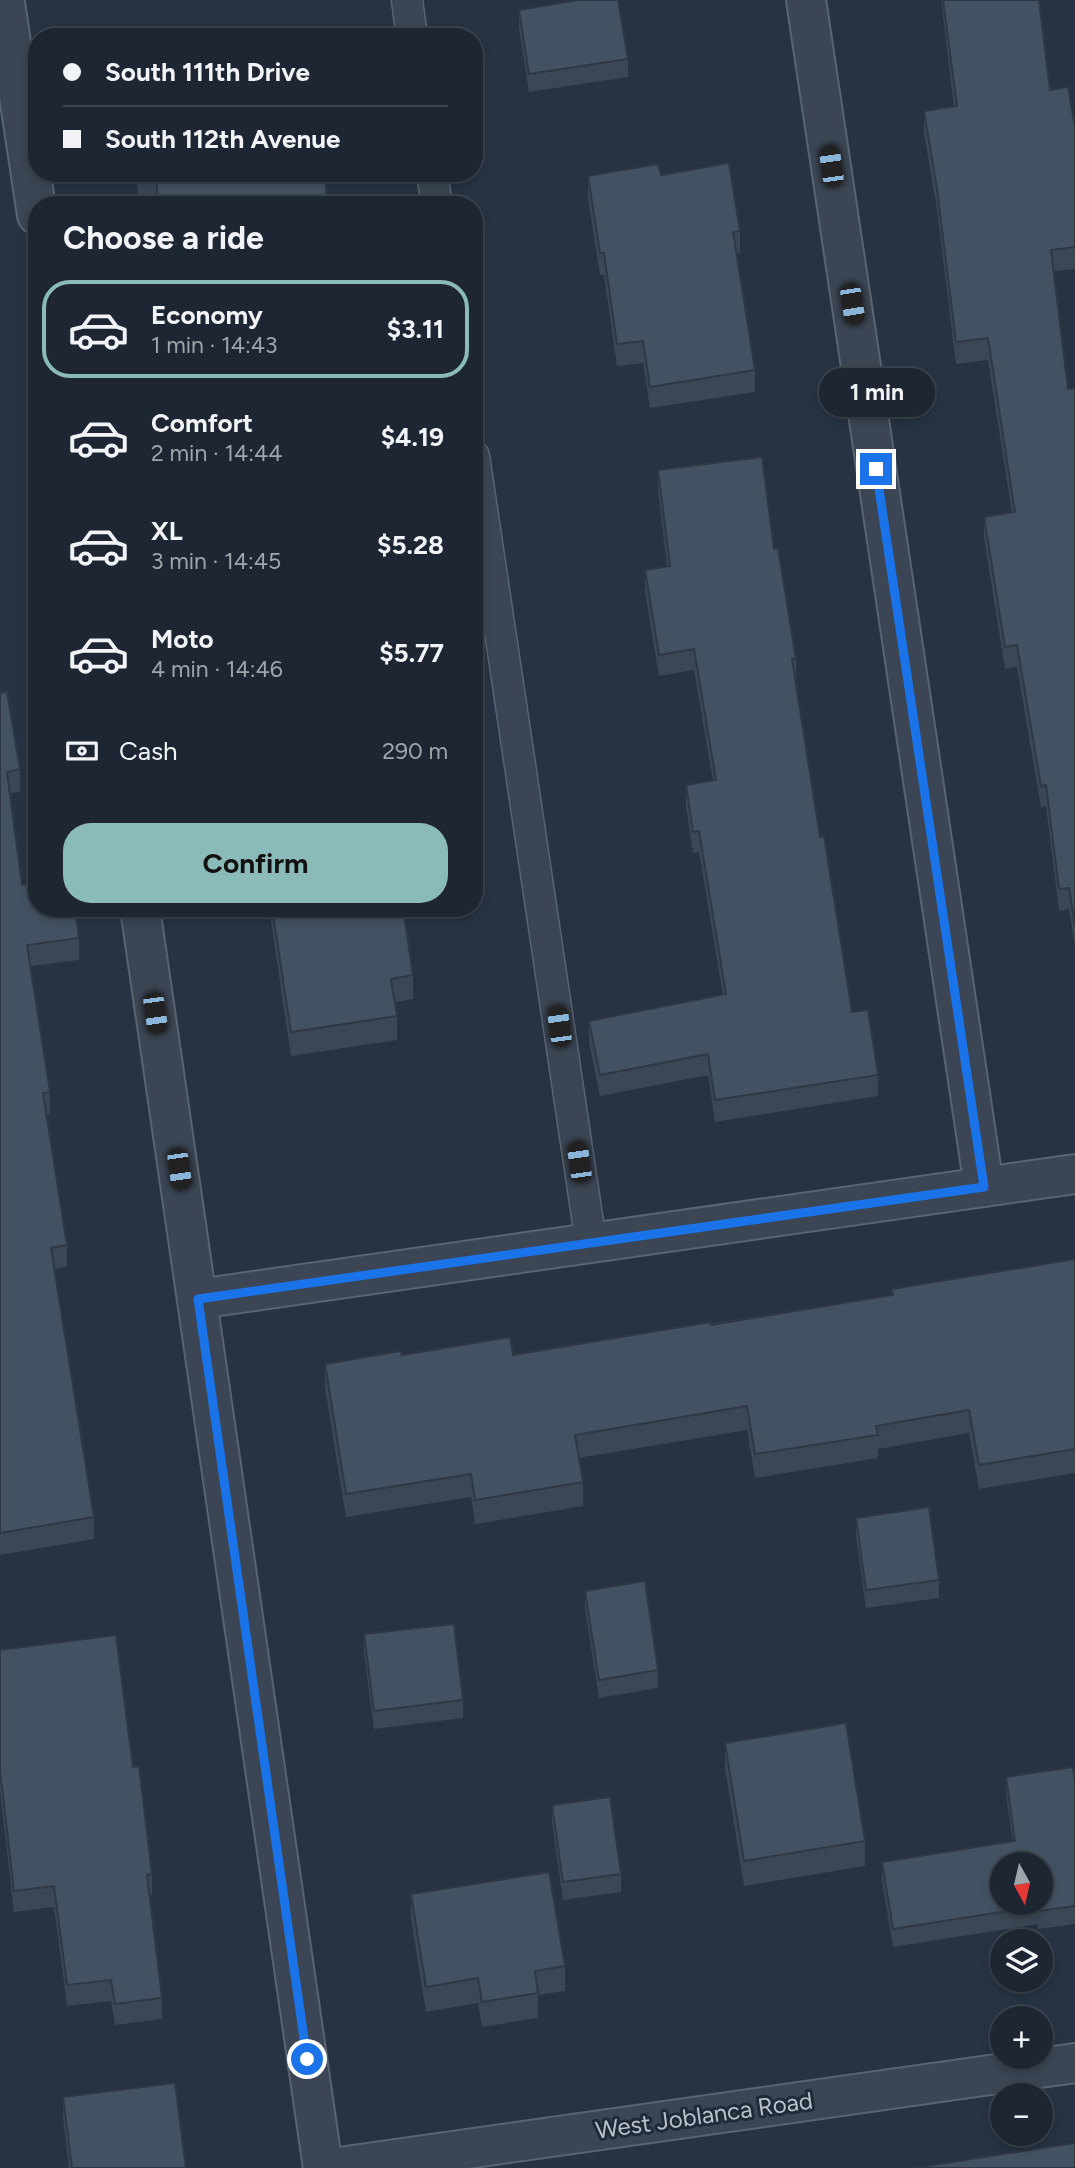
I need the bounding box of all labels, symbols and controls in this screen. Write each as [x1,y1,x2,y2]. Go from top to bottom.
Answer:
text: South 111th Drive [105,56,310,88]
text: South 112th Avenue [105,123,340,155]
car [818,144,845,188]
text: Choose a ride [63,219,264,257]
car [839,282,866,326]
icon: car [67,298,130,361]
text: Economy [151,299,263,331]
text: $3.11 [387,313,444,345]
text: 1 min · 14:43 [151,331,278,359]
callout: 1 min [818,368,934,416]
text: 1 min [850,378,904,406]
icon: car [67,406,130,469]
text: Comfort [151,407,253,439]
text: $4.19 [381,421,444,453]
text: 2 min · 14:44 [151,439,283,467]
route end [860,453,892,485]
icon: car [67,514,130,577]
text: XL [151,515,183,547]
text: $5.28 [377,529,444,561]
text: 3 min · 14:45 [151,547,281,575]
icon: car [67,622,130,685]
text: Moto [151,623,214,655]
text: $5.77 [379,637,444,669]
text: 4 min · 14:46 [151,655,283,683]
icon: cash [63,732,101,770]
text: Cash [119,735,178,767]
text: 290 m [382,737,448,765]
button: Confirm [63,823,448,903]
car [142,991,169,1035]
car [546,1004,573,1048]
car [566,1140,593,1184]
car [166,1147,193,1191]
north arrow [990,1852,1054,1914]
map controls [990,1852,1053,2146]
button: layers [990,1929,1053,1992]
button: + [990,2006,1053,2069]
route start [291,2043,323,2075]
button: − [990,2083,1053,2146]
street label: West Joblanca Road [594,2085,814,2145]

